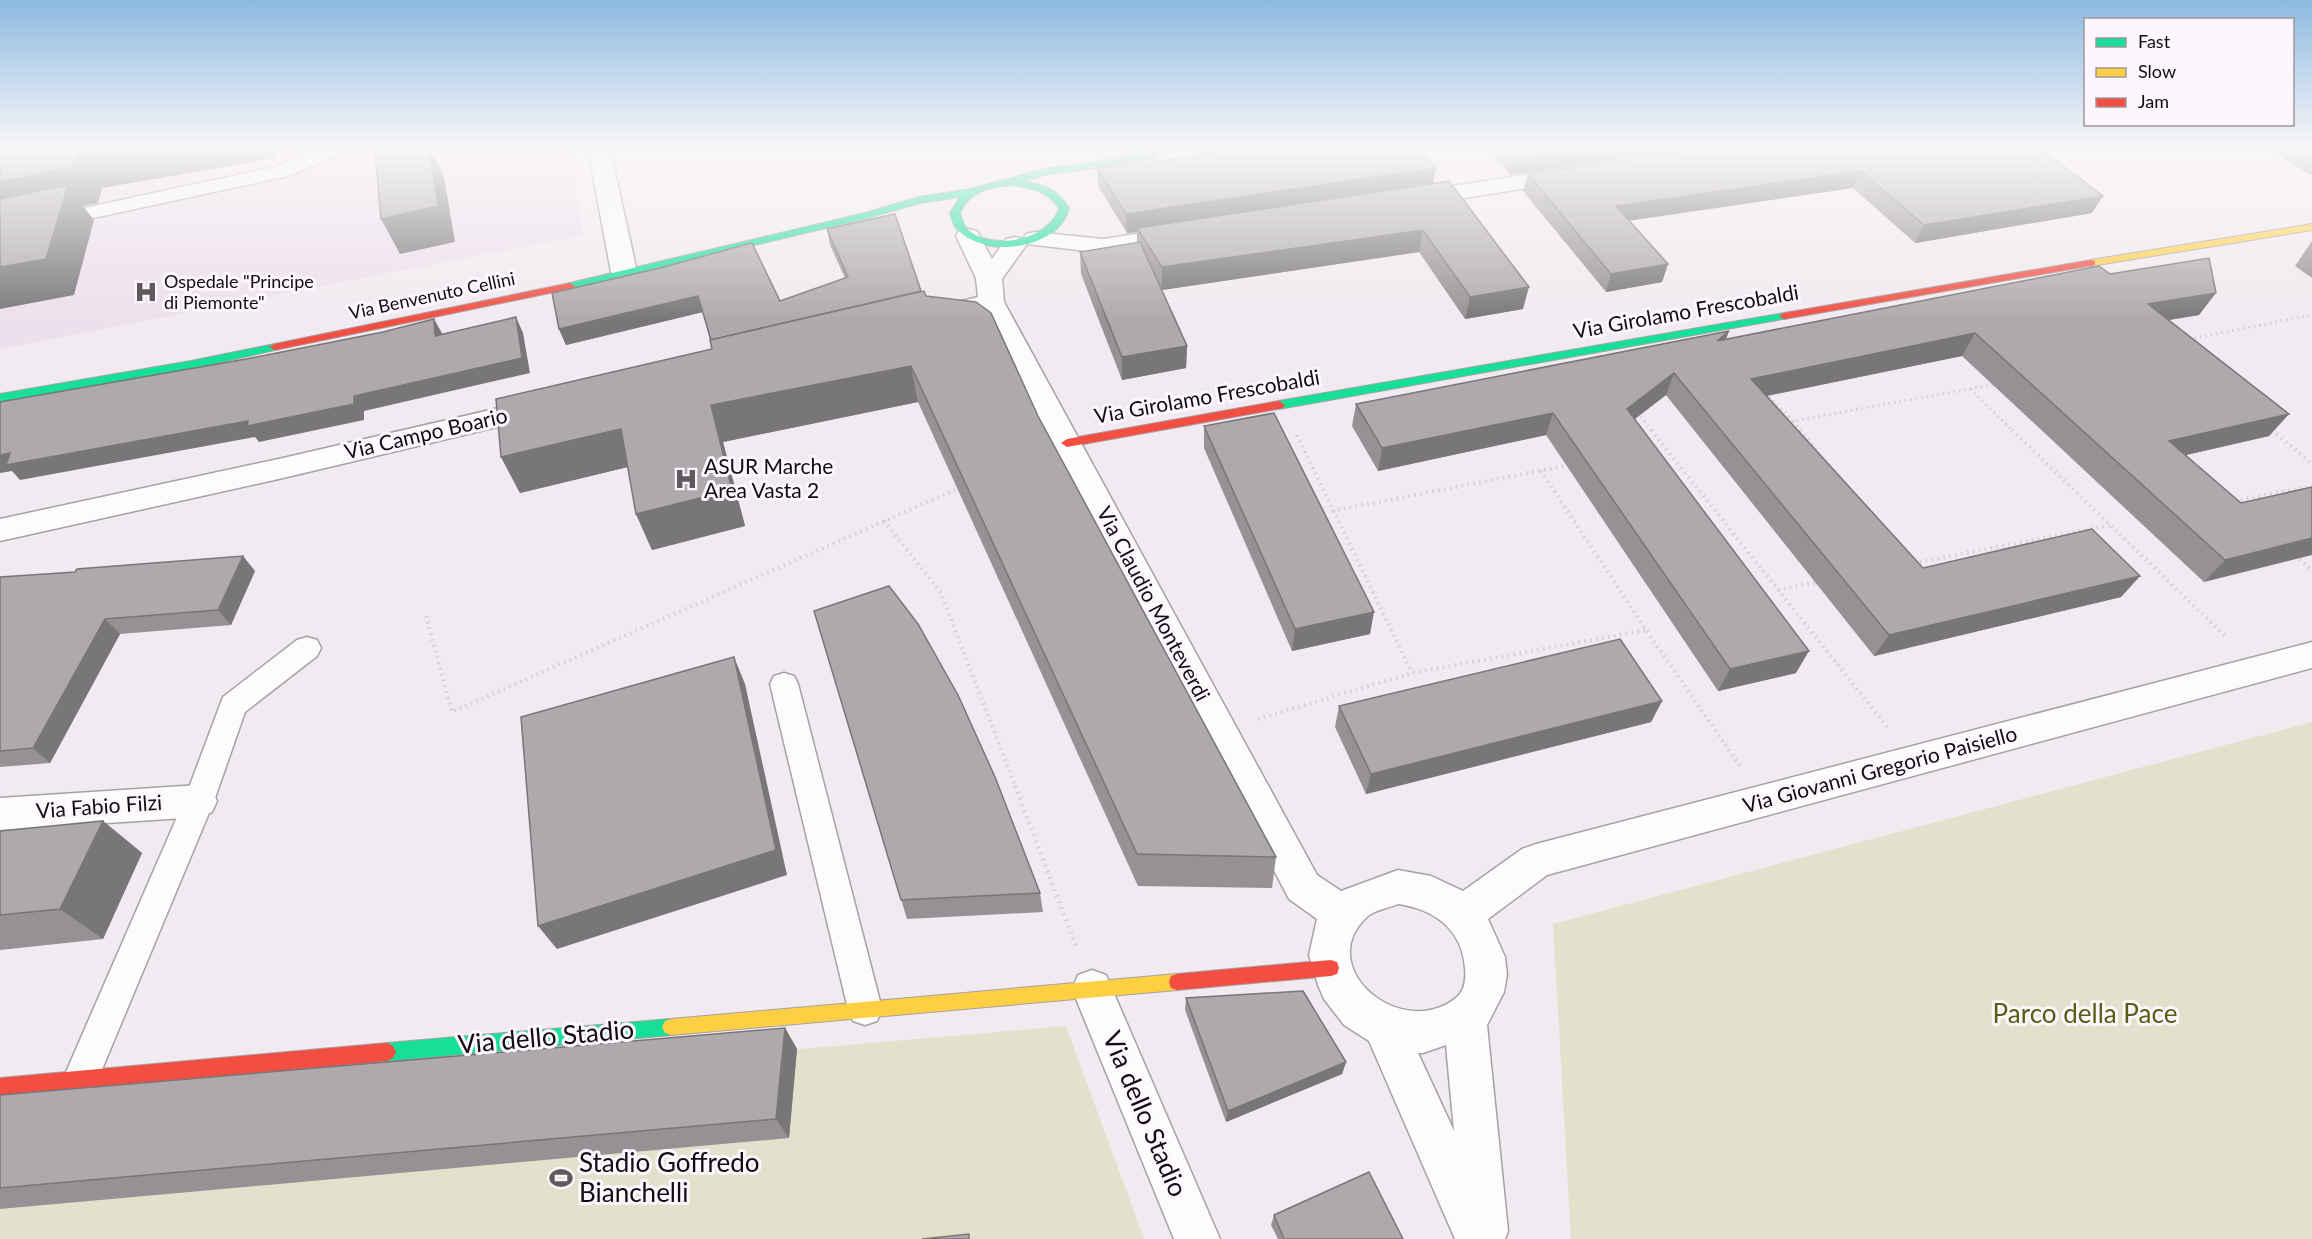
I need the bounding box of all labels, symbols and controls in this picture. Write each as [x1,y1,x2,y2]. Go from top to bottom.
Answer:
legend [2084,18,2294,126]
text: Fast [2138,30,2171,52]
text: Slow [2138,60,2176,82]
text: Jam [2138,90,2169,112]
street label: Via Benvenuto Cellini [347,267,517,323]
place label: Ospedale "Principe di Piemonte" [164,270,314,313]
street label: Via Girolamo Frescobaldi [1571,278,1800,343]
hospital icon: Ospedale "Principe di Piemonte" [133,279,159,305]
street label: Via Girolamo Frescobaldi [1092,363,1321,428]
street label: Via Campo Boario [342,402,510,463]
place label: ASUR Marche Area Vasta 2 [704,453,833,502]
hospital icon: ASUR Marche Area Vasta 2 [673,466,699,492]
street label: Via Claudio Monteverdi [1092,502,1216,705]
street label: Via Giovanni Gregorio Paisiello [1740,720,2020,817]
street label: Via Fabio Filzi [35,789,163,822]
park label: Parco della Pace [1993,997,2177,1029]
street label: Via dello Stadio [457,1012,635,1060]
street label: Via dello Stadio [1097,1026,1195,1201]
place label: Stadio Goffredo Bianchelli [579,1146,760,1208]
sports icon: Stadio Goffredo Bianchelli [548,1165,574,1191]

